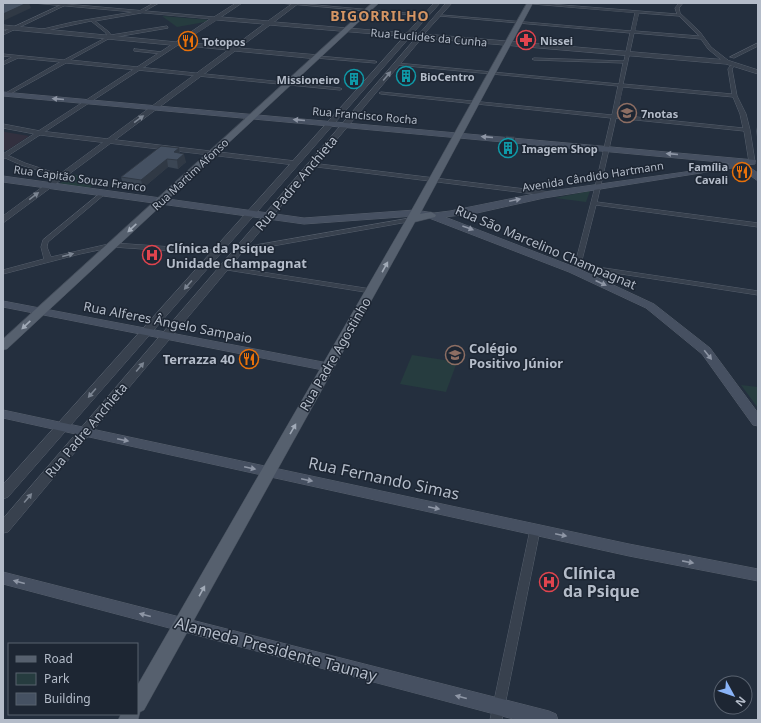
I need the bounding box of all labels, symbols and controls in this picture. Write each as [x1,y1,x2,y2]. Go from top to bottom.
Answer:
district label: BIGORRILHO [330,6,430,25]
street label: Rua Euclides da Cunha [370,24,488,50]
pharmacy icon: Nissei [515,29,537,51]
restaurant icon: Totopos [177,30,199,52]
place label: Nissei [540,33,573,48]
place label: Totopos [202,34,246,49]
building icon: BioCentro [395,65,417,87]
building icon: Missioneiro [343,68,365,90]
place label: BioCentro [420,69,475,84]
one-way arrow [382,71,391,81]
place label: Missioneiro [277,72,340,87]
one-way arrow [52,96,64,102]
school or university icon: 7notas [616,102,638,124]
street label: Rua Francisco Rocha [312,103,418,127]
place label: 7notas [641,106,679,121]
one-way arrow [133,115,144,123]
one-way arrow [293,117,305,124]
street label: Rua Padre Anchieta [251,132,341,234]
street label: Rua Martim Afonso [148,134,232,213]
one-way arrow [481,134,493,140]
building icon: Imagem Shop [497,137,519,159]
place label: Imagem Shop [522,141,598,156]
one-way arrow [666,150,678,157]
street label: Avenida Cândido Hartmann [521,157,665,195]
place label: Família Cavali [688,159,728,187]
street label: Rua Capitão Souza Franco [13,161,148,195]
restaurant icon: Família Cavali [731,161,753,183]
one-way arrow [29,192,40,201]
one-way arrow [509,197,521,203]
street label: Rua São Marcelino Champagnat [453,201,640,294]
one-way arrow [126,223,137,232]
one-way arrow [462,226,474,232]
place label: Clínica da Psique Unidade Champagnat [166,239,307,272]
hospital icon: Clínica da Psique Unidade Champagnat [141,244,163,266]
one-way arrow [62,252,74,258]
one-way arrow [381,261,388,273]
one-way arrow [183,280,192,290]
one-way arrow [596,280,607,286]
street label: Rua Padre Agostinho [295,294,375,414]
street label: Rua Alferes Ângelo Sampaio [82,297,254,347]
one-way arrow [21,320,30,329]
place label: Colégio Positivo Júnior [469,339,563,372]
school or university icon: Colégio Positivo Júnior [444,344,466,366]
restaurant icon: Terrazza 40 [238,348,260,370]
one-way arrow [704,349,712,360]
place label: Terrazza 40 [163,350,235,368]
one-way arrow [135,362,144,372]
street label: Rua Padre Anchieta [41,379,131,481]
one-way arrow [88,388,97,398]
one-way arrow [290,423,297,435]
one-way arrow [117,438,129,444]
street label: Rua Fernando Simas [306,451,462,505]
one-way arrow [244,465,256,471]
one-way arrow [301,478,313,484]
one-way arrow [24,493,33,504]
one-way arrow [428,505,440,511]
one-way arrow [555,533,567,539]
one-way arrow [682,559,694,565]
place label: Clínica da Psique [563,562,640,602]
hospital icon: Clínica da Psique [538,571,560,593]
one-way arrow [13,579,25,585]
one-way arrow [198,585,205,596]
one-way arrow [138,611,151,617]
street label: Alameda Presidente Taunay [173,611,380,687]
legend [8,643,138,715]
text: Road [44,650,73,667]
text: Park [44,670,70,687]
north arrow [713,675,753,715]
text: Building [44,690,91,707]
text: N [732,693,750,710]
one-way arrow [454,694,466,700]

